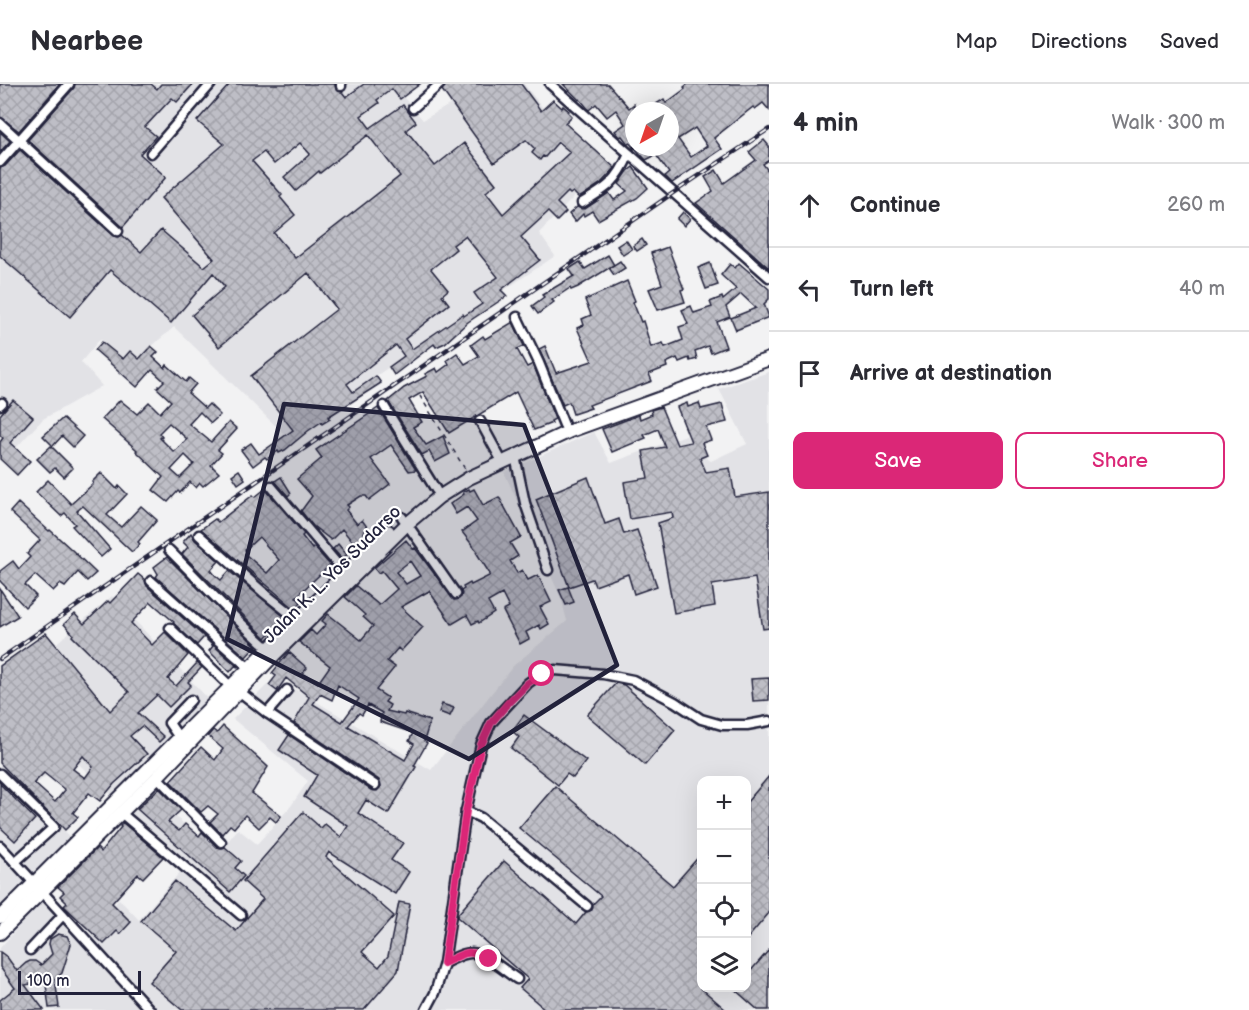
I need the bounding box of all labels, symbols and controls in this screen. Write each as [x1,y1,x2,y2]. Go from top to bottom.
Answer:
text: Nearbee [30,25,143,58]
text: Map [955,29,998,54]
text: Directions [1031,29,1127,54]
text: Saved [1160,29,1219,54]
north arrow [625,102,679,156]
text: 4 min [793,108,858,139]
text: Walk · 300 m [1112,111,1225,135]
icon: ahead [793,189,826,222]
text: Continue [850,192,940,219]
text: 260 m [1167,193,1225,217]
icon: left [793,273,826,306]
text: Turn left [850,276,934,303]
text: 40 m [1179,277,1225,301]
icon: arrive [793,357,826,390]
text: Arrive at destination [850,360,1052,387]
button: Save [793,432,1003,489]
button: Share [1015,432,1225,489]
street label: Jalan K. L. Yos Sudarso [259,501,405,647]
route start [528,660,554,686]
map controls [697,776,751,992]
button: + [697,776,751,830]
button: − [697,830,751,884]
button: locate [697,884,751,938]
button: layers [697,938,751,992]
route end [475,945,501,971]
scale bar [18,968,141,996]
text: 100 m [27,972,70,991]

